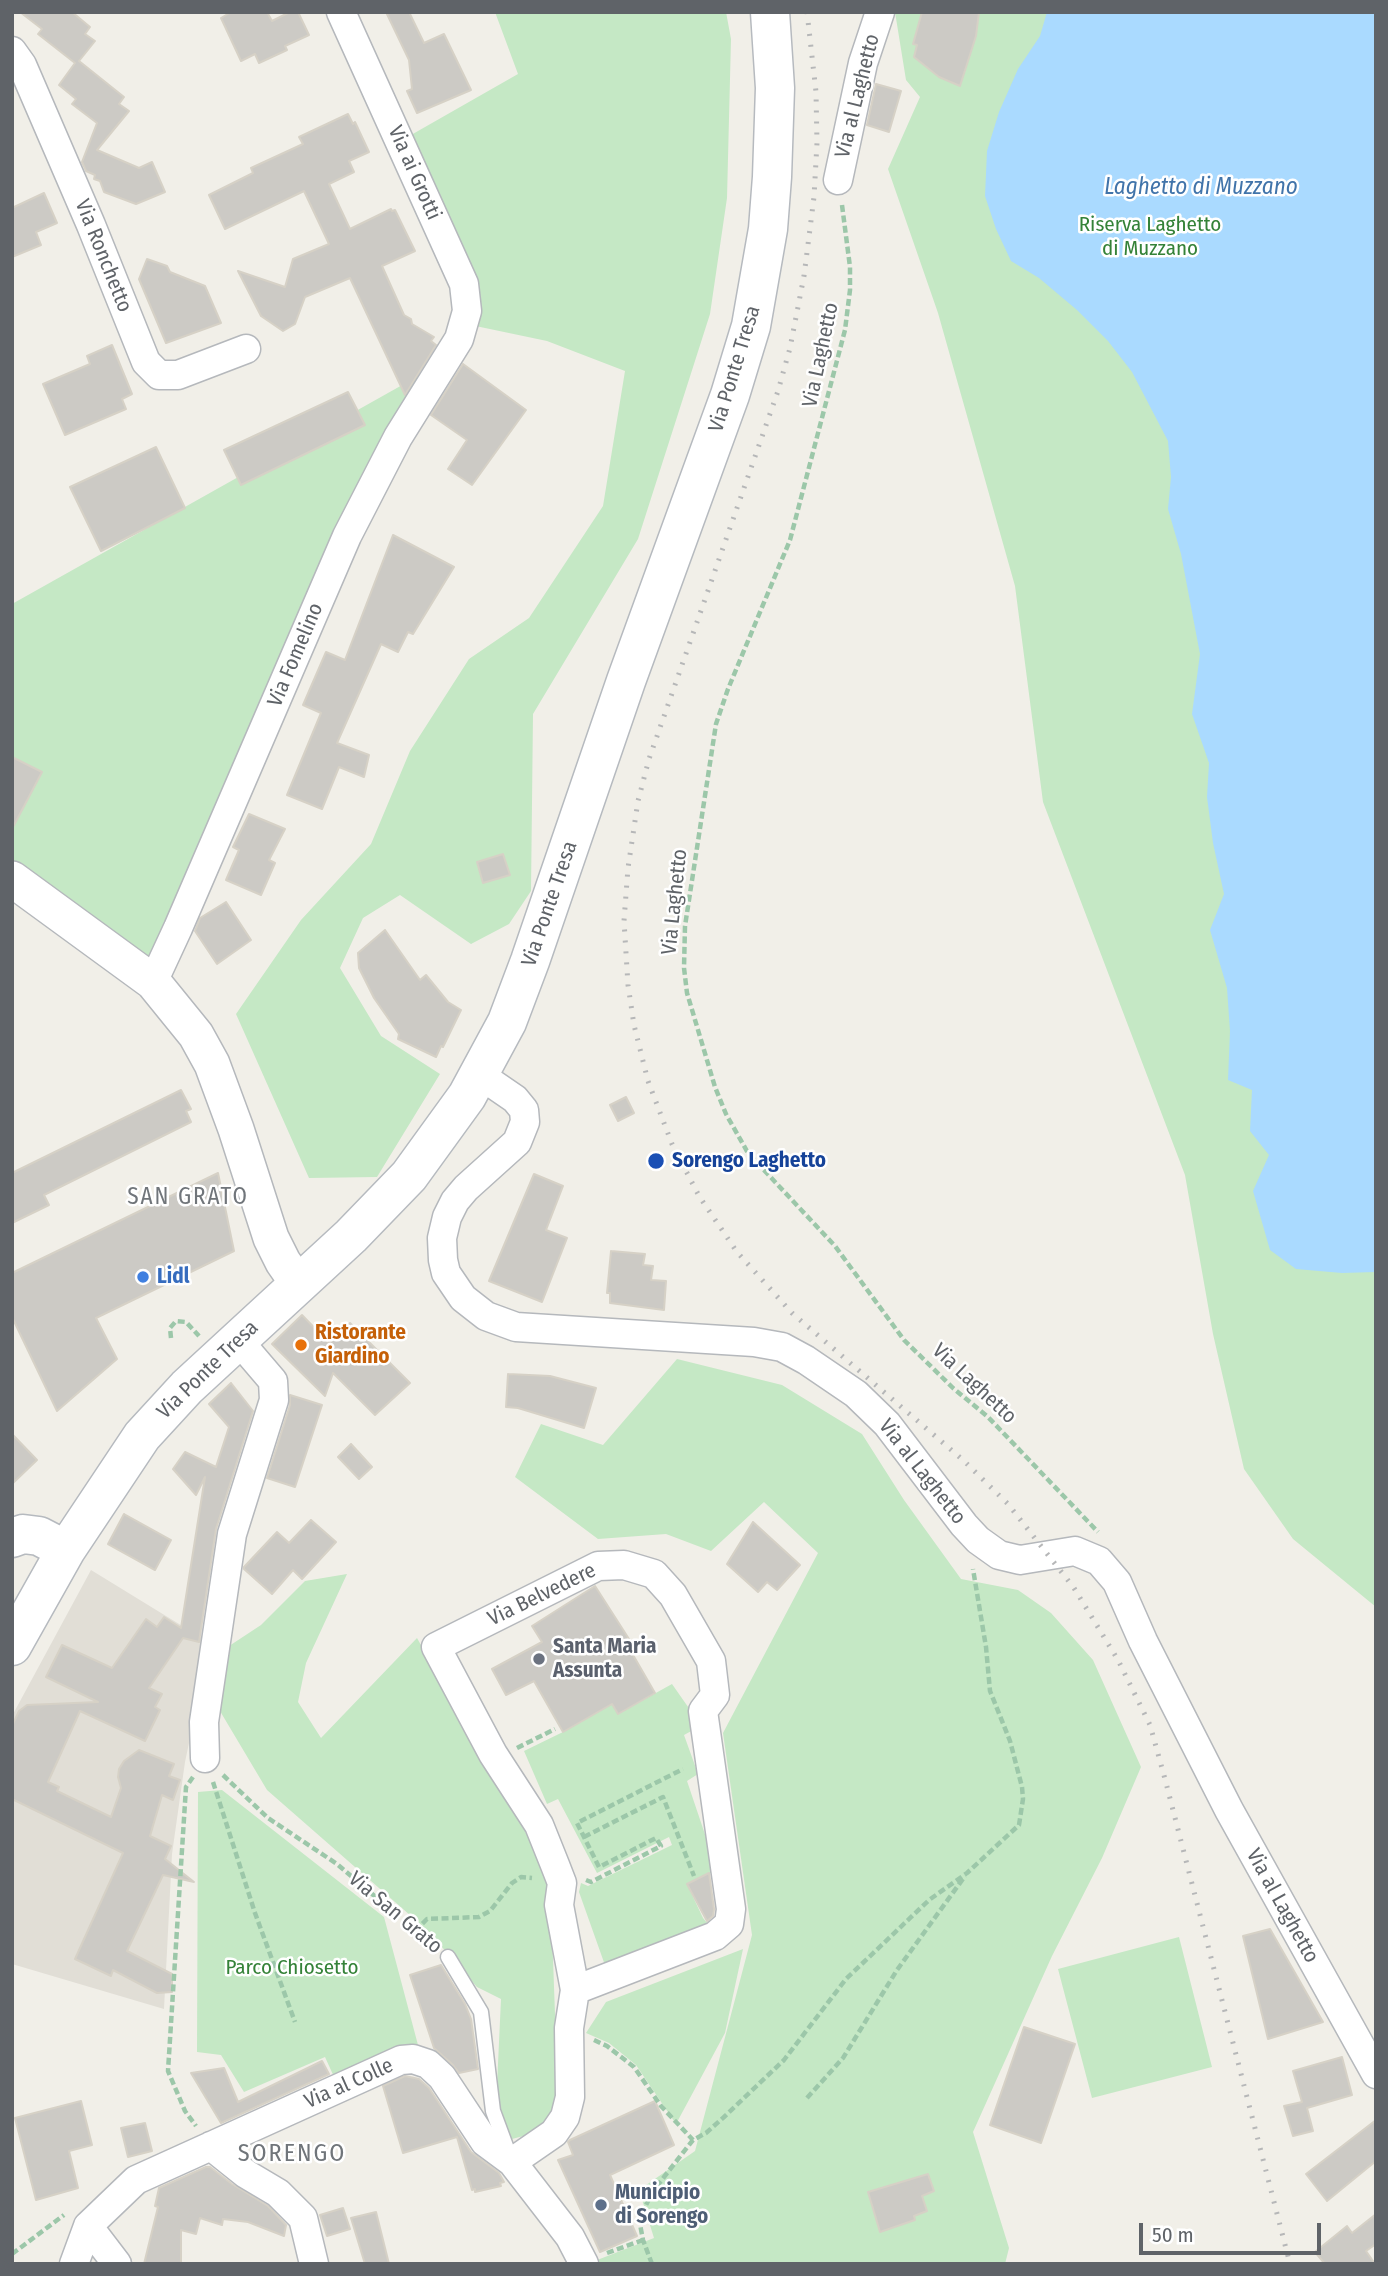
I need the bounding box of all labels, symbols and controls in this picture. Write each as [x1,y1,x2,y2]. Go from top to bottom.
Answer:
street label: Via al Laghetto [830,31,886,161]
street label: Via ai Grotti [382,122,446,224]
water label: Laghetto di Muzzano [1104,174,1298,202]
street label: Via Ronchetto [69,196,137,316]
park label: Riserva Laghetto di Muzzano [1079,212,1221,262]
street label: Via Laghetto [798,300,844,410]
street label: Via Ponte Tresa [704,303,766,435]
street label: Via Fomelino [263,599,329,711]
street label: Via Ponte Tresa [517,838,583,970]
street label: Via Laghetto [657,848,693,956]
place label: Sorengo Laghetto [672,1148,826,1174]
marker: Sorengo Laghetto [646,1151,666,1171]
district label: SAN GRATO [128,1184,248,1212]
place label: Lidl [157,1264,189,1290]
marker: Lidl [135,1269,151,1285]
street label: Via Ponte Tresa [152,1315,264,1425]
place label: Ristorante Giardino [315,1320,406,1370]
marker: Ristorante Giardino [293,1337,309,1353]
street label: Via Laghetto [927,1339,1021,1429]
street label: Via al Laghetto [873,1414,971,1530]
street label: Via Belvedere [484,1558,600,1632]
place label: Santa Maria Assunta [553,1634,656,1684]
marker: Santa Maria Assunta [531,1651,547,1667]
street label: Via al Laghetto [1240,1844,1324,1968]
street label: Via San Grato [343,1867,447,1959]
park label: Parco Chiosetto [225,1955,359,1981]
street label: Via al Colle [301,2053,397,2115]
district label: SORENGO [239,2140,345,2168]
place label: Municipio di Sorengo [615,2180,708,2230]
marker: Municipio di Sorengo [593,2197,609,2213]
scale bar [1143,2210,1325,2254]
text: 50 m [1152,2222,1194,2248]

